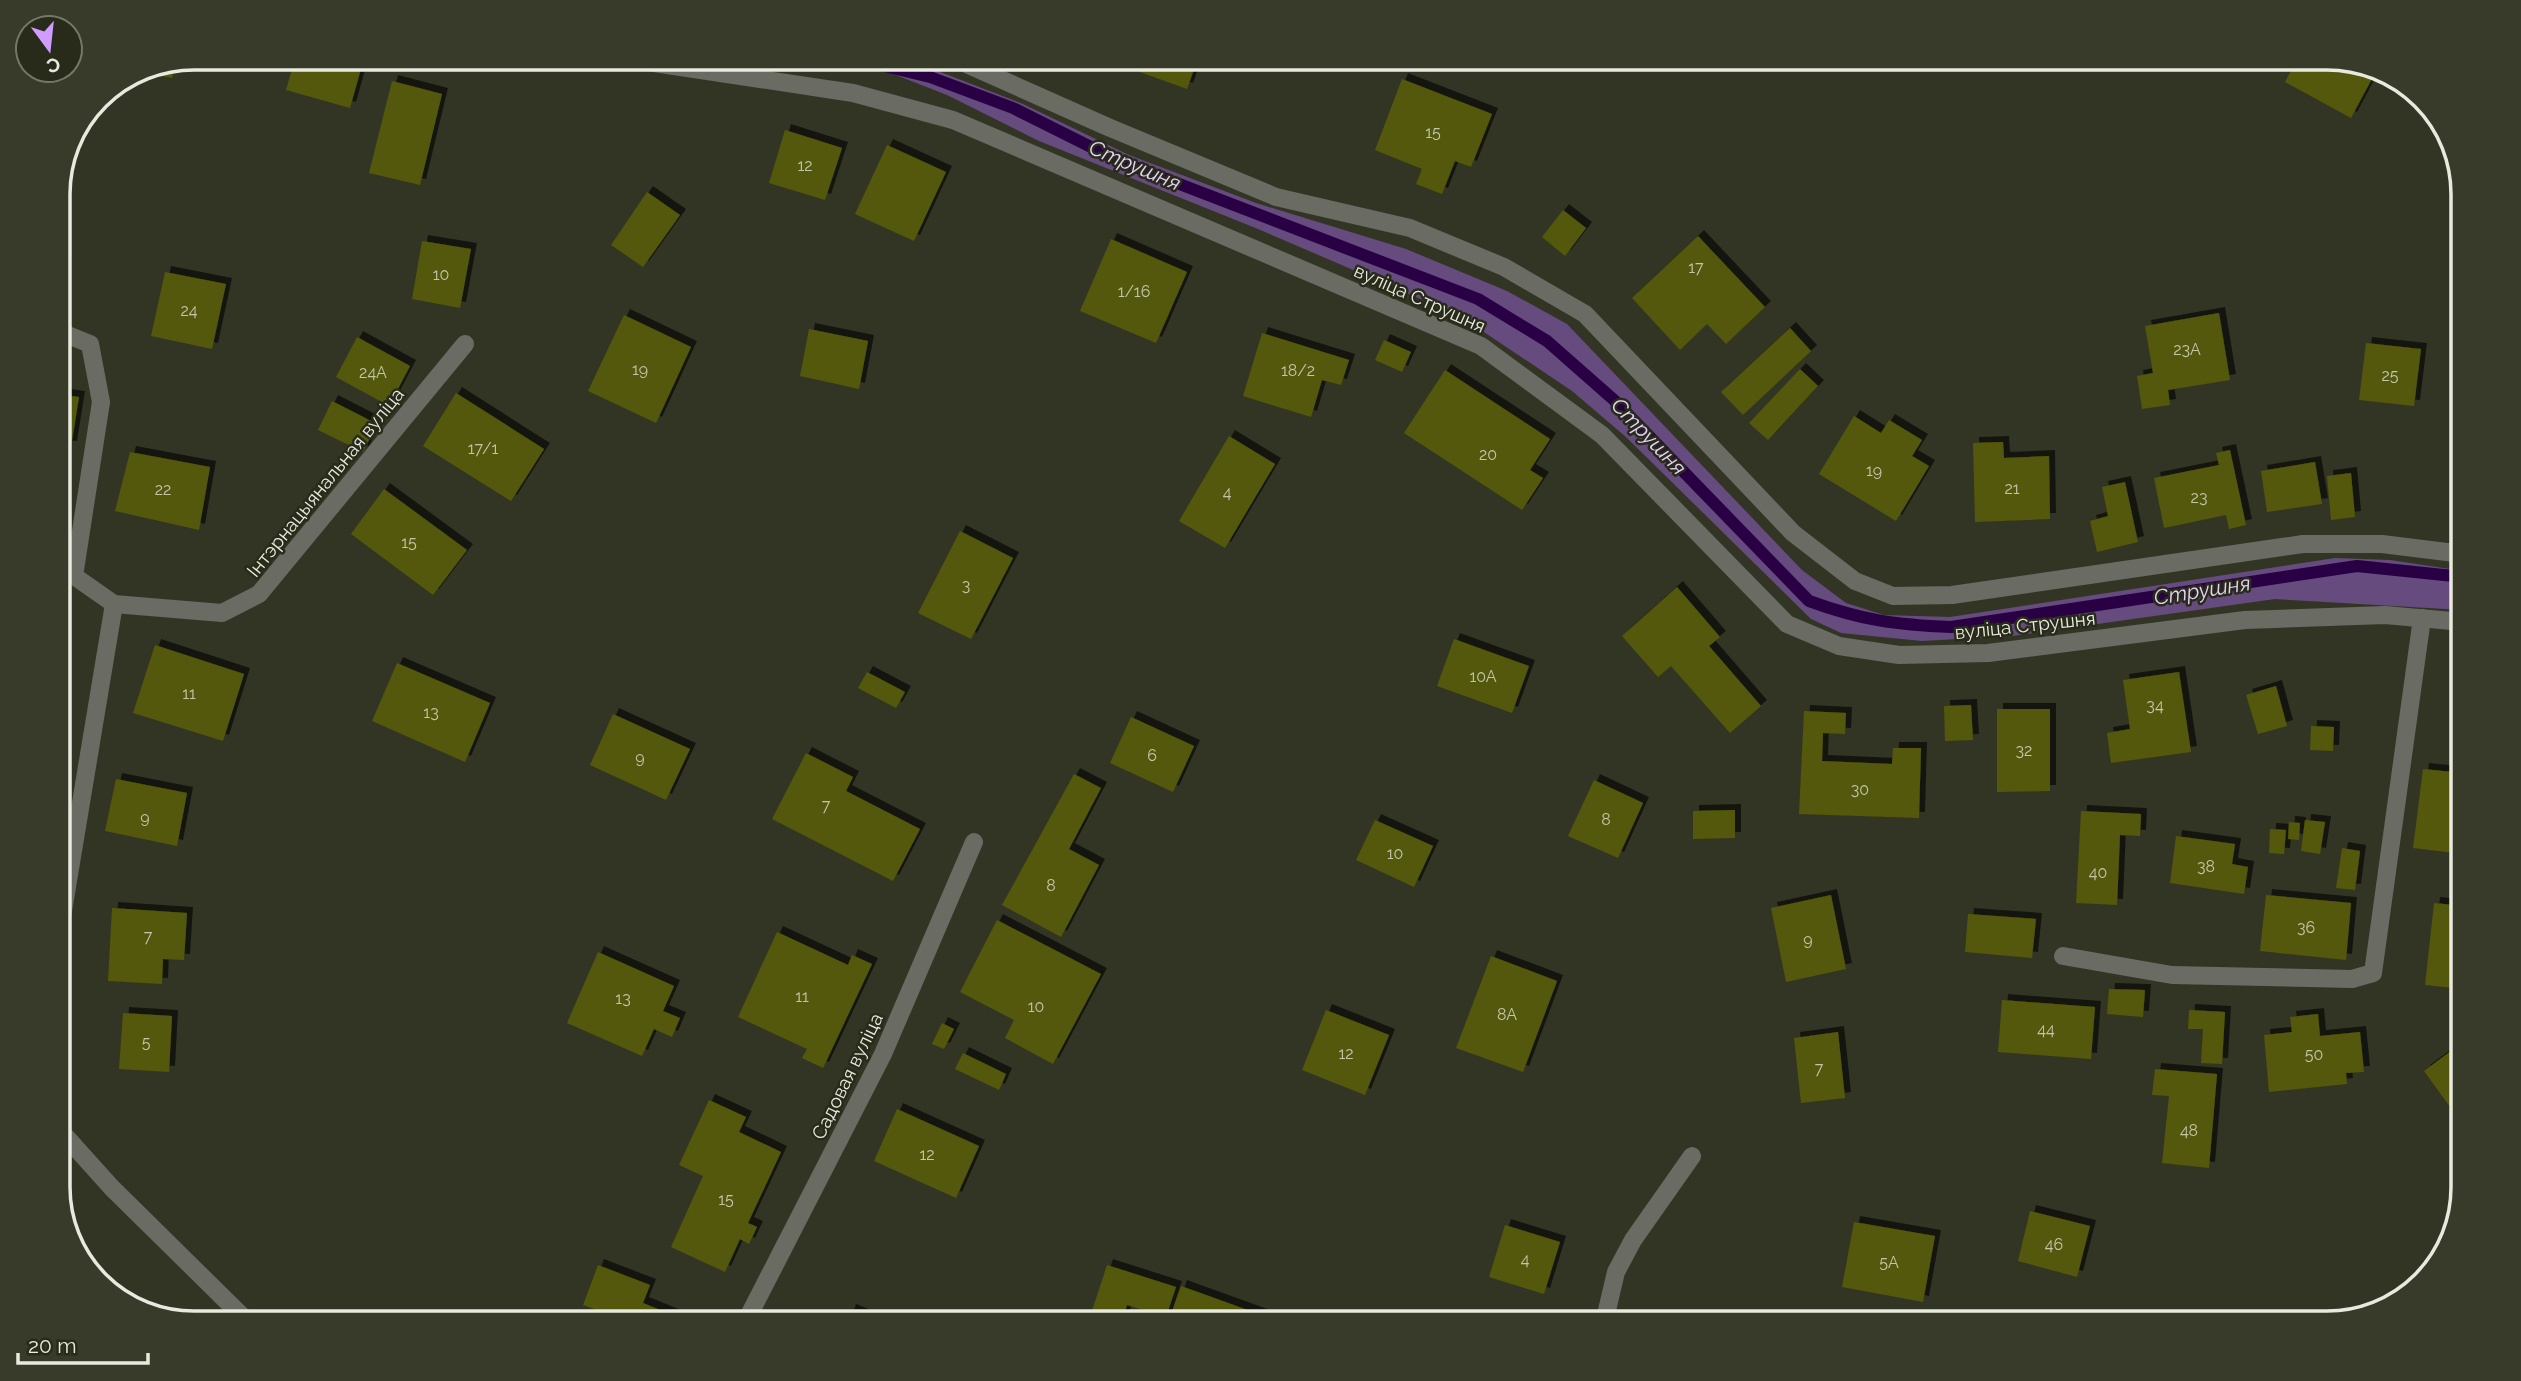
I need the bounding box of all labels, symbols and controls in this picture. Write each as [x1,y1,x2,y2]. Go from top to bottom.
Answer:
north arrow [14,14,84,84]
text: С [44,53,63,78]
house number: 15 [1425,123,1441,142]
water label: Струшня [1085,134,1185,196]
house number: 12 [797,156,813,175]
house number: 17 [1688,258,1704,277]
street label: вуліца Струшня [1351,259,1489,337]
house number: 10 [433,265,449,284]
house number: 1/16 [1118,282,1150,301]
house number: 24 [180,301,198,320]
house number: 23А [2173,340,2201,359]
house number: 19 [632,360,648,379]
house number: 18/2 [1281,361,1315,380]
house number: 24А [359,363,387,382]
house number: 25 [2381,366,2399,385]
street label: Інтэрнацыянальная вуліца [242,383,408,581]
water label: Струшня [1606,392,1692,480]
house number: 17/1 [468,439,498,458]
house number: 20 [1479,445,1497,464]
house number: 19 [1866,461,1882,480]
house number: 21 [2004,479,2020,498]
house number: 22 [155,480,171,499]
house number: 4 [1223,483,1232,502]
house number: 23 [2191,488,2207,507]
house number: 15 [401,533,417,552]
water label: Струшня [2152,570,2252,610]
house number: 3 [962,576,970,595]
street label: вуліца Струшня [1953,607,2097,643]
house number: 10А [1469,667,1497,686]
house number: 11 [182,684,196,703]
house number: 34 [2146,696,2164,715]
house number: 13 [423,703,439,722]
house number: 32 [2016,741,2032,760]
house number: 6 [1147,746,1157,765]
house number: 9 [635,748,645,767]
house number: 30 [1851,780,1869,799]
house number: 7 [822,796,831,815]
house number: 9 [140,808,150,827]
house number: 8 [1601,810,1611,829]
house number: 10 [1387,844,1403,863]
house number: 38 [2197,857,2215,876]
house number: 40 [2089,863,2107,882]
house number: 8 [1046,876,1056,895]
house number: 36 [2297,918,2315,937]
house number: 7 [144,927,153,946]
house number: 9 [1803,930,1813,949]
house number: 11 [795,987,809,1006]
house number: 13 [615,989,631,1008]
house number: 10 [1028,997,1044,1016]
house number: 8А [1497,1005,1517,1024]
street label: Садовая вуліца [807,1009,887,1143]
house number: 44 [2037,1020,2055,1039]
house number: 5 [142,1033,151,1052]
house number: 12 [1338,1044,1354,1063]
house number: 50 [2305,1045,2323,1064]
house number: 7 [1815,1059,1824,1078]
house number: 48 [2180,1121,2198,1140]
house number: 12 [919,1145,935,1164]
house number: 15 [718,1190,734,1209]
house number: 46 [2045,1235,2063,1254]
house number: 4 [1521,1250,1530,1269]
house number: 5А [1879,1253,1899,1272]
scale bar [18,1322,147,1366]
text: 20 m [28,1333,76,1358]

